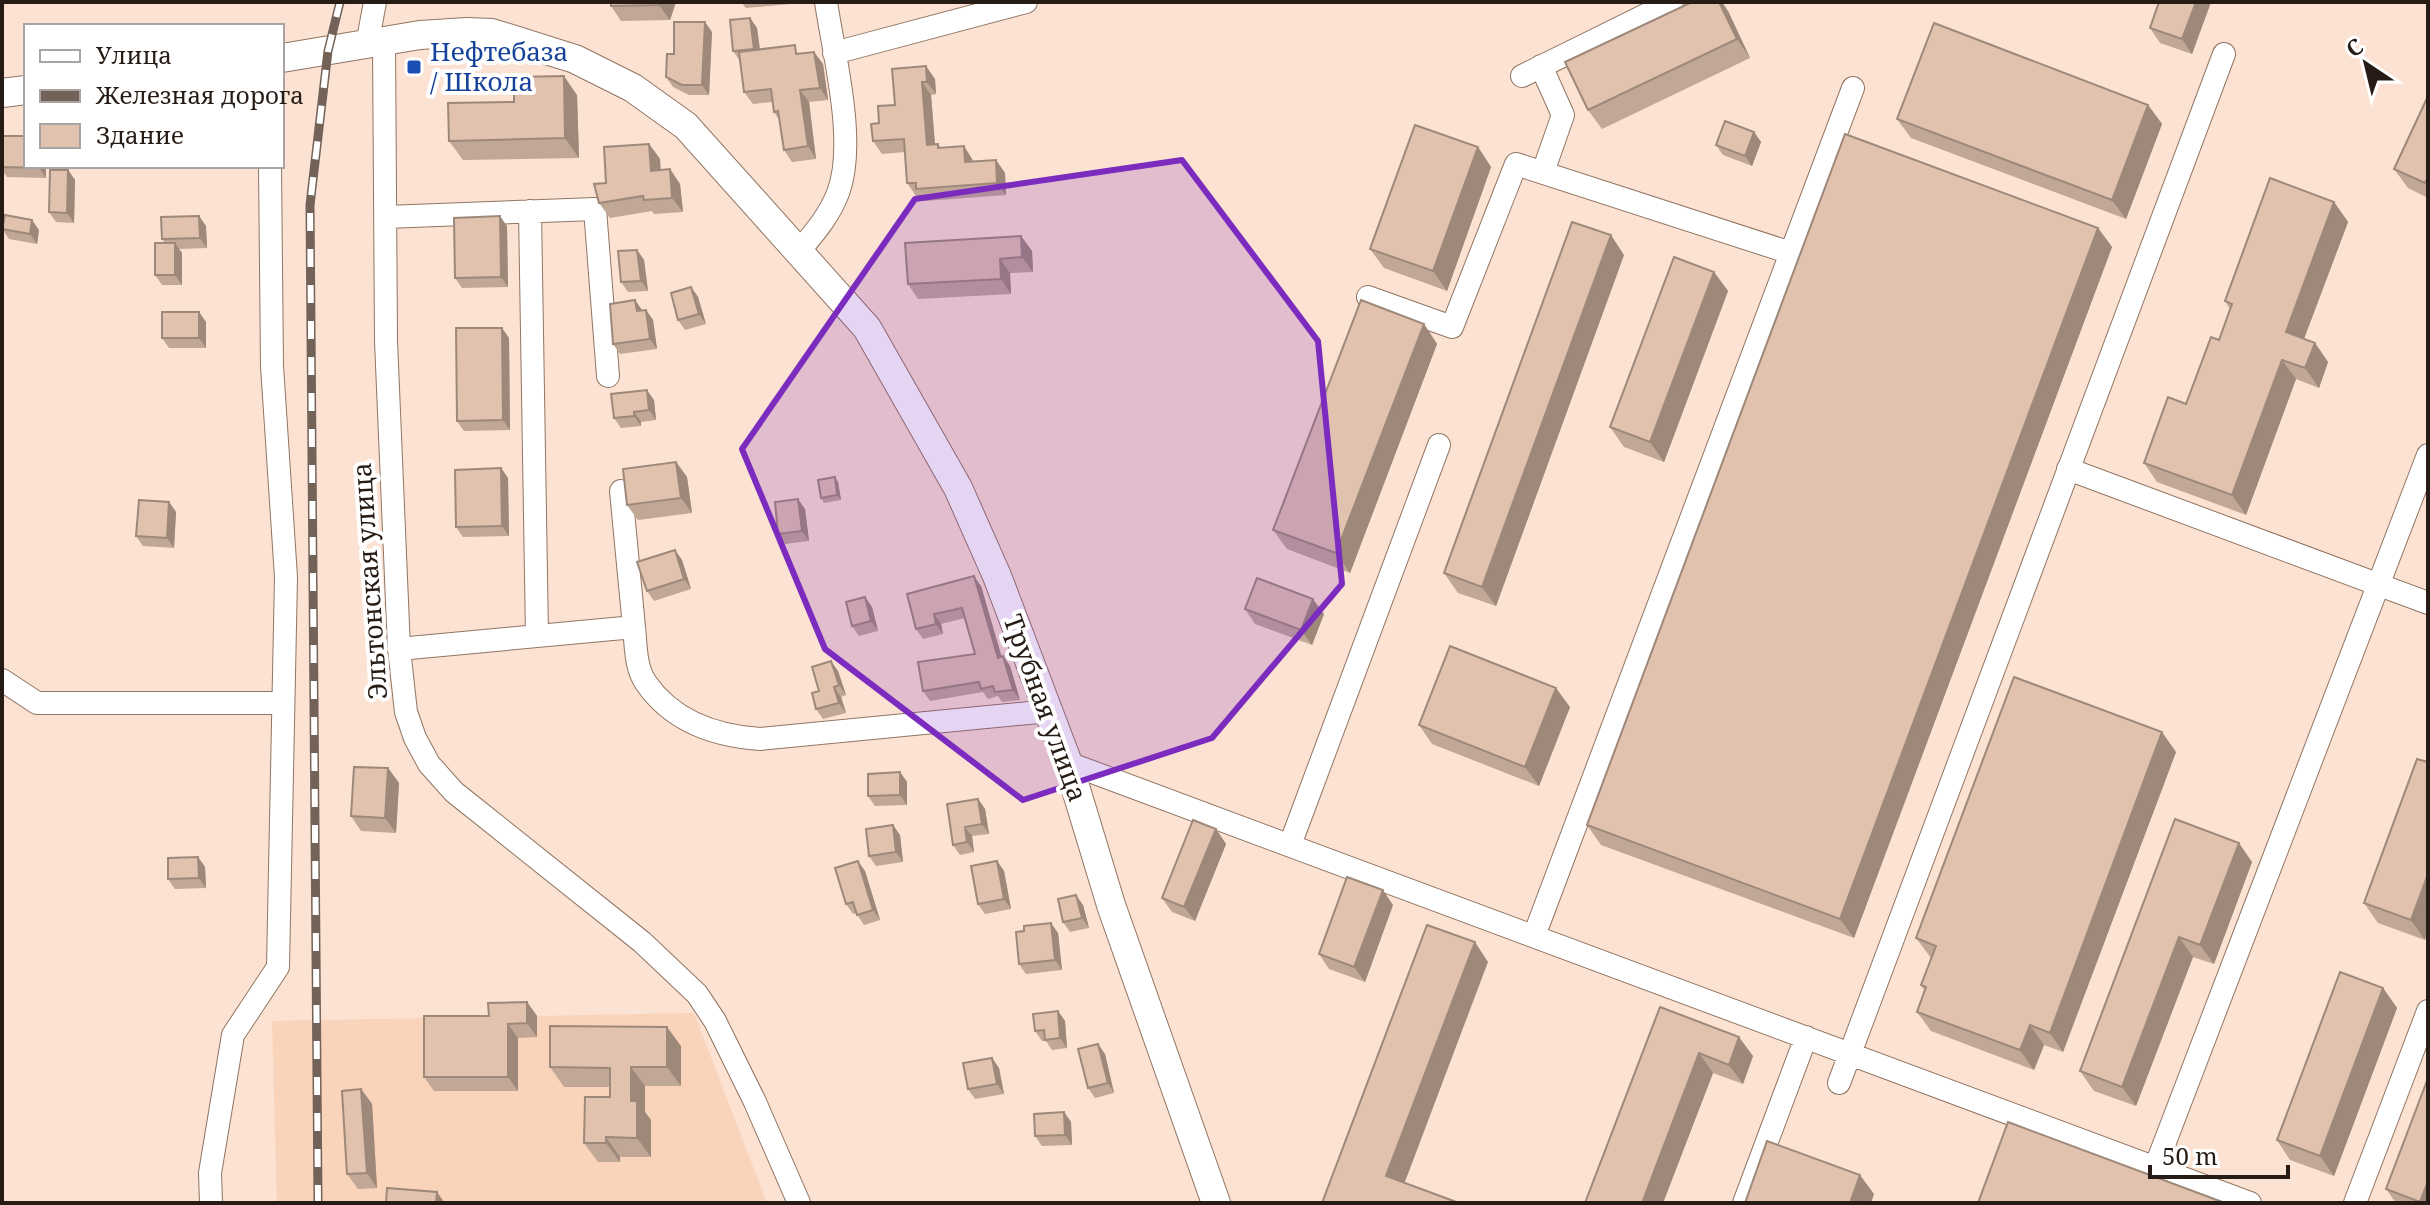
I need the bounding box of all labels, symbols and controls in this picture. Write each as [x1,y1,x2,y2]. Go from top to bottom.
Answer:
legend [24,24,284,168]
north arrow [2326,24,2406,104]
text: С [2339,30,2368,63]
place label: Нефтебаза / Школа [430,33,568,99]
text: Улица [96,38,172,71]
marker: Нефтебаза / Школа [405,58,423,76]
text: Железная дорога [95,78,304,111]
text: Здание [96,118,184,151]
street label: Эльтонская улица [343,461,395,701]
street label: Трубная улица [995,609,1097,806]
scale bar [2150,1129,2288,1179]
text: 50 m [2162,1139,2218,1172]

